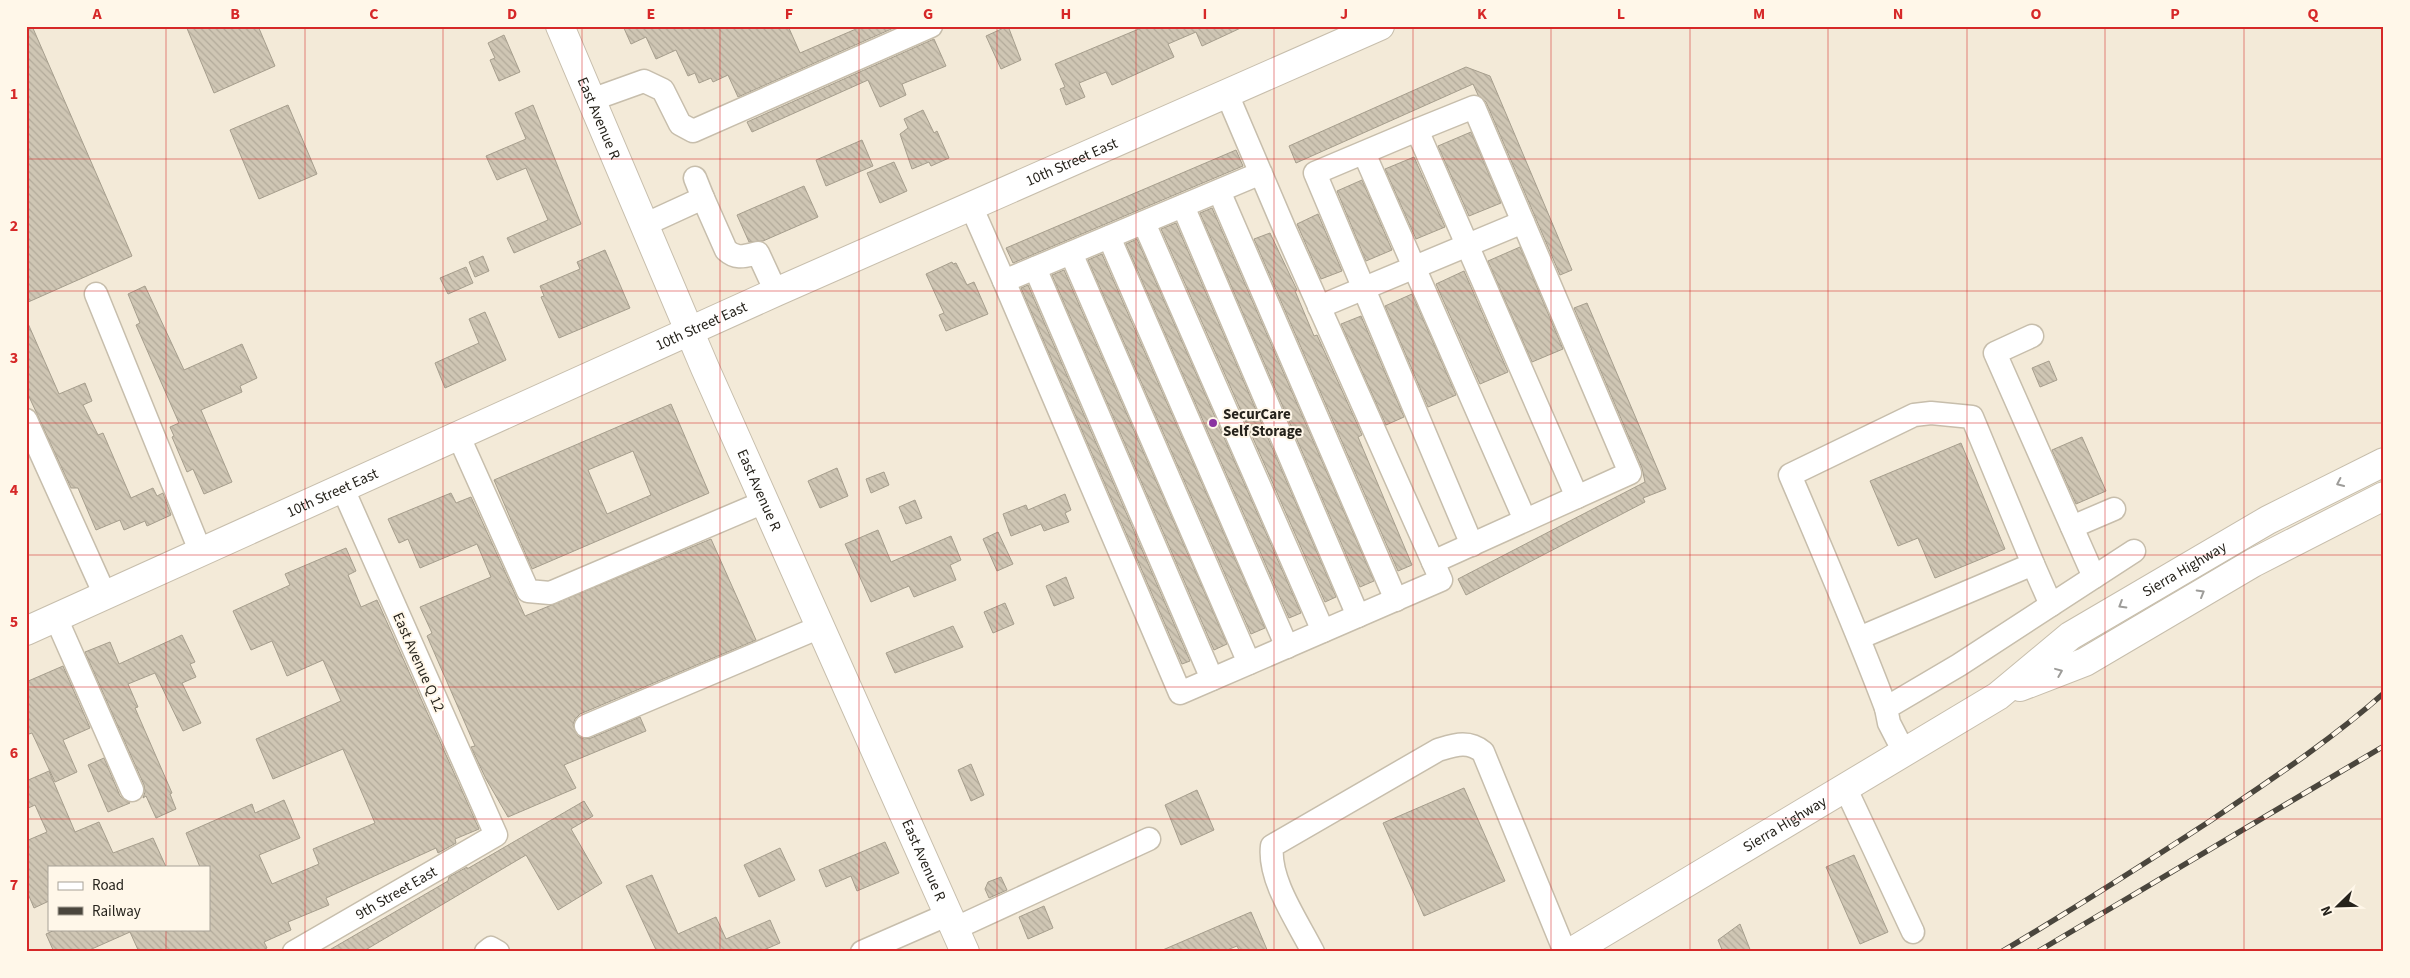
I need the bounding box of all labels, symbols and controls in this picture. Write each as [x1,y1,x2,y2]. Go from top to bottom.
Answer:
text: A [91,3,102,25]
text: B [230,3,240,25]
text: C [369,3,379,25]
text: D [507,3,517,25]
text: E [647,3,655,25]
text: F [785,3,793,25]
text: G [923,3,933,25]
text: H [1061,3,1071,25]
text: I [1203,3,1207,25]
text: J [1340,3,1348,25]
text: K [1477,3,1487,25]
text: L [1617,3,1625,25]
text: M [1753,3,1765,25]
text: N [1893,3,1903,25]
text: O [2031,3,2042,25]
text: P [2170,3,2180,25]
text: Q [2308,3,2319,25]
street label: East Avenue R [572,74,625,163]
text: 1 [10,83,18,105]
street label: 10th Street East [1022,133,1121,192]
text: 2 [10,215,18,237]
street label: 10th Street East [652,296,751,356]
text: 3 [10,347,18,369]
place label: SecurCare Self Storage [1223,404,1302,442]
marker: SecurCare Self Storage [1207,417,1219,429]
street label: East Avenue R [731,446,786,535]
street label: 10th Street East [283,463,382,523]
one-way arrow [2336,477,2345,487]
text: 4 [10,479,19,501]
street label: Sierra Highway [2139,537,2230,602]
one-way arrow [2196,590,2205,600]
one-way arrow [2118,599,2127,609]
street label: East Avenue Q 12 [387,609,450,715]
text: 5 [10,611,18,633]
one-way arrow [2054,668,2063,678]
text: 6 [10,742,18,764]
street label: Sierra Highway [1739,791,1831,858]
street label: East Avenue R [896,816,951,905]
street label: 9th Street East [352,861,441,925]
legend [48,866,210,930]
text: 7 [10,874,18,896]
text: Road [92,875,124,896]
north arrow [2312,880,2362,930]
text: Railway [92,901,141,922]
text: N [2316,902,2338,919]

